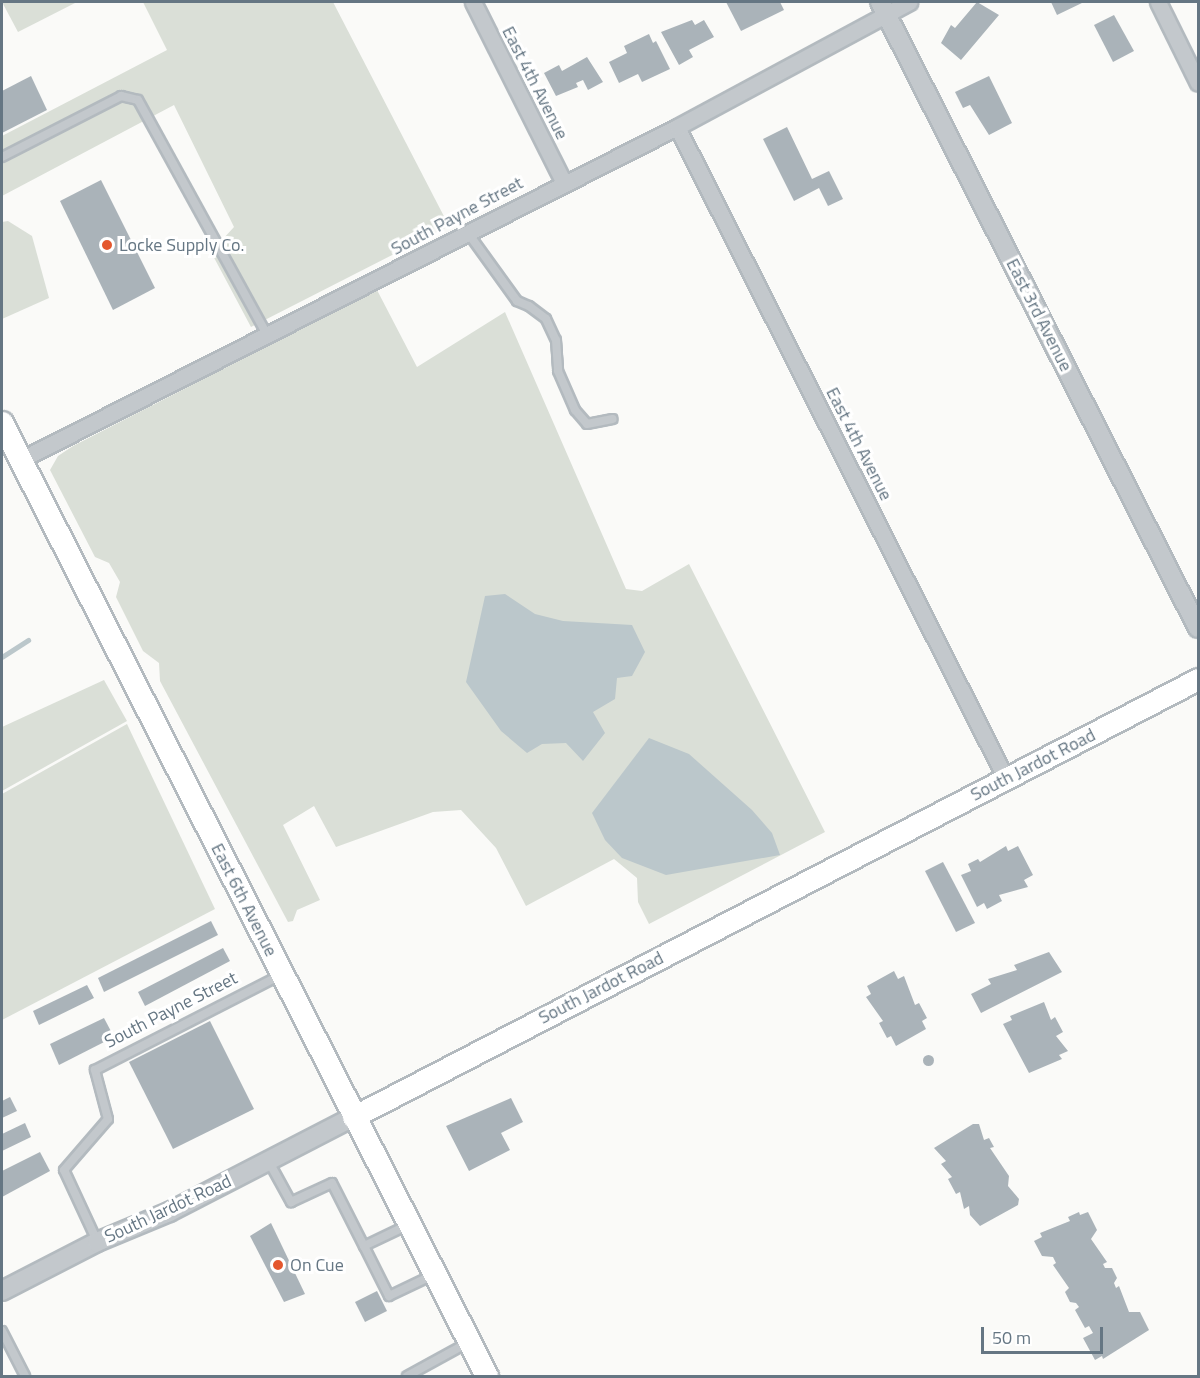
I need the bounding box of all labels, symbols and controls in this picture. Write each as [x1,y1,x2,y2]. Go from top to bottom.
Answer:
street label: East 4th Avenue [497,23,573,143]
street label: South Payne Street [387,172,527,260]
place label: Locke Supply Co. [119,234,244,256]
marker: Locke Supply Co. [100,238,114,252]
street label: East 3rd Avenue [1001,255,1077,375]
street label: East 4th Avenue [821,384,897,504]
street label: South Jardot Road [967,724,1099,806]
street label: East 6th Avenue [206,840,282,960]
street label: South Jardot Road [535,947,667,1029]
street label: South Payne Street [101,967,241,1053]
street label: South Jardot Road [101,1170,235,1248]
place label: On Cue [290,1254,344,1276]
marker: On Cue [271,1258,285,1272]
scale bar [984,1315,1106,1353]
text: 50 m [992,1324,1031,1351]

